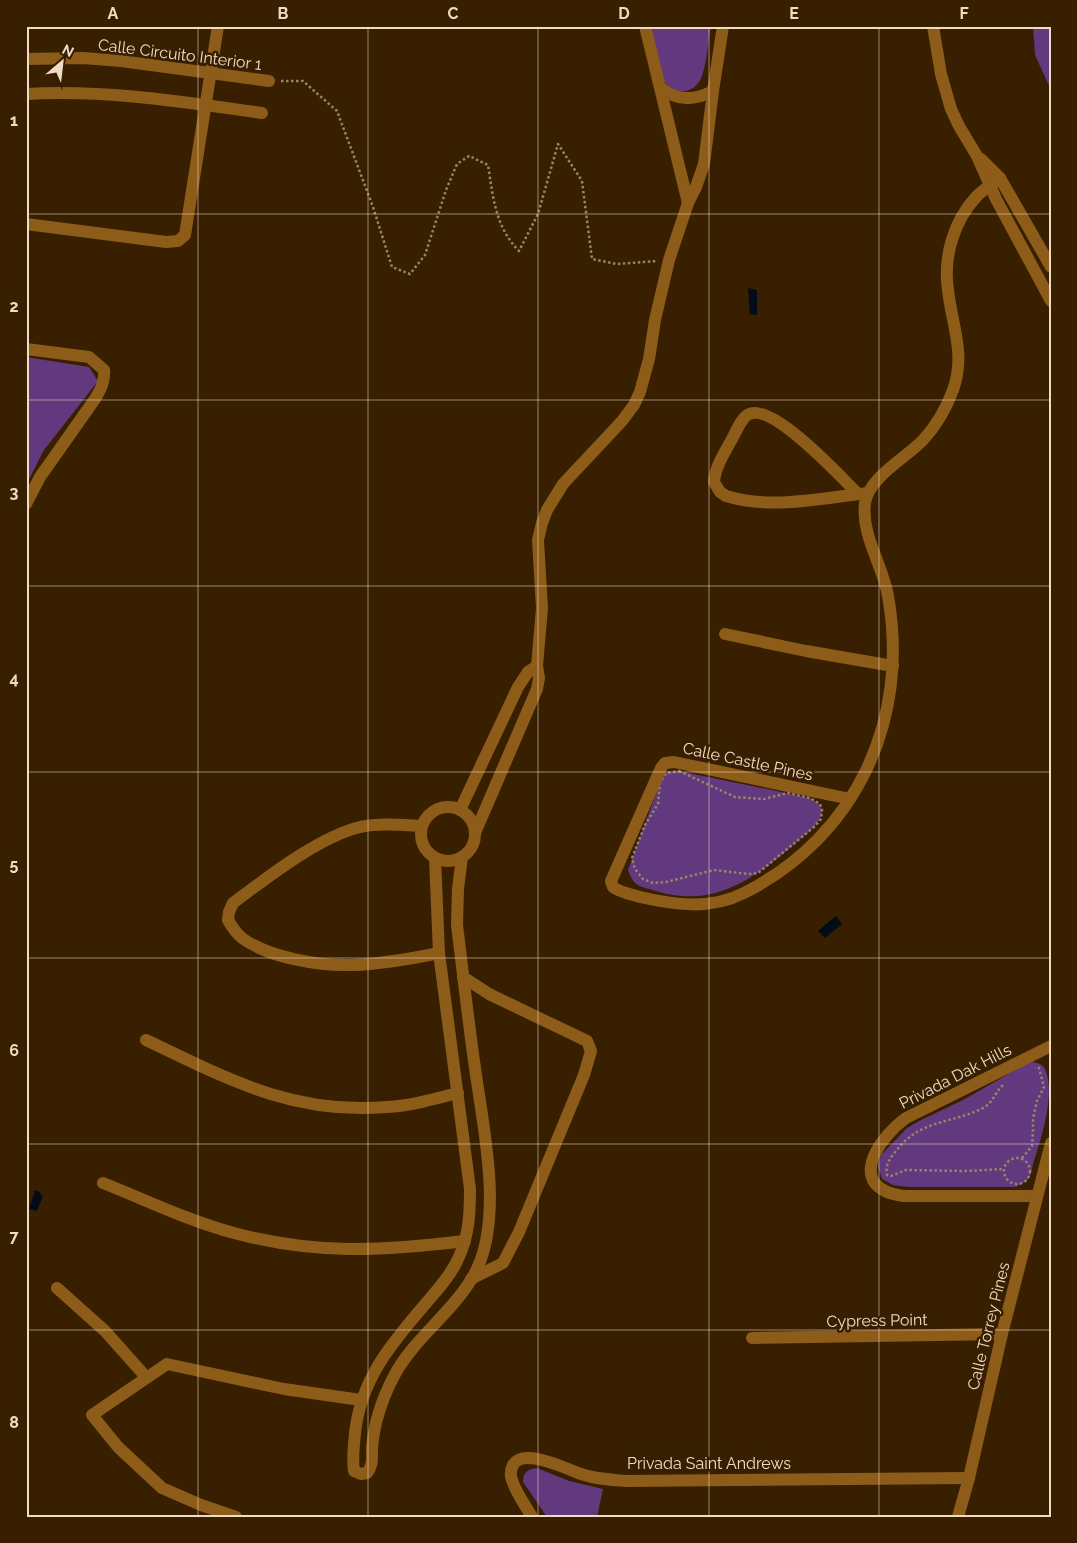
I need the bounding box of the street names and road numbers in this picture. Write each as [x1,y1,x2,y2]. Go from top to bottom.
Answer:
street label: Calle Circuito Interior 1 [97,35,263,74]
street label: Calle Castle Pines [681,738,815,785]
street label: Privada Dak Hills [896,1040,1015,1113]
street label: Calle Torrey Pines [963,1260,1014,1392]
street label: Cypress Point [826,1310,928,1331]
street label: Privada Saint Andrews [627,1454,791,1473]

